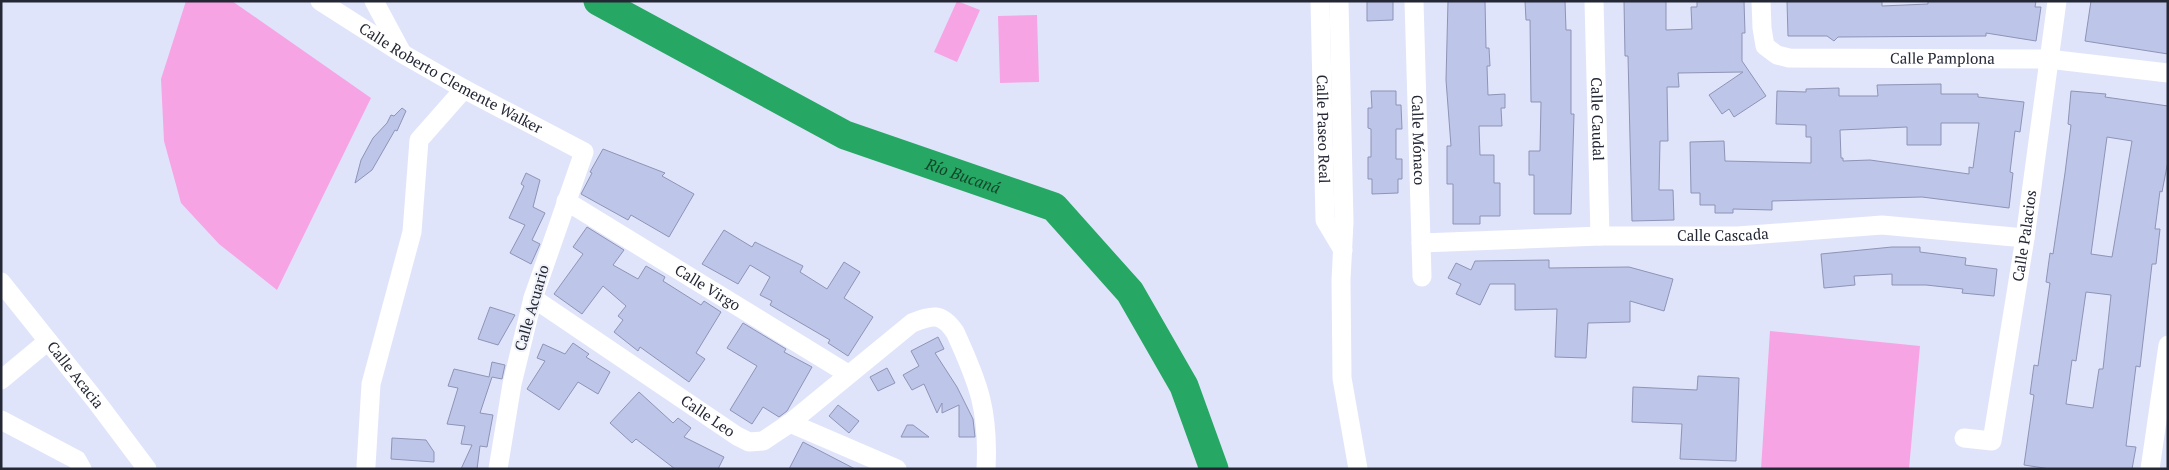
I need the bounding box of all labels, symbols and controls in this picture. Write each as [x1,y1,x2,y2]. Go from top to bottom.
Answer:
street label: Calle Roberto Clemente Walker [356,18,547,138]
street label: Calle Pamplona [1890,47,1995,68]
street label: Calle Paseo Real [1313,74,1335,184]
street label: Calle Caudal [1587,77,1609,161]
street label: Calle Mónaco [1408,94,1430,185]
water label: Río Bucaná [922,152,1004,199]
street label: Calle Palacios [2007,189,2040,283]
street label: Calle Cascada [1677,223,1770,245]
street label: Calle Virgo [671,259,745,315]
street label: Calle Acuario [509,262,553,353]
street label: Calle Acacia [43,337,109,412]
street label: Calle Leo [677,390,739,441]

